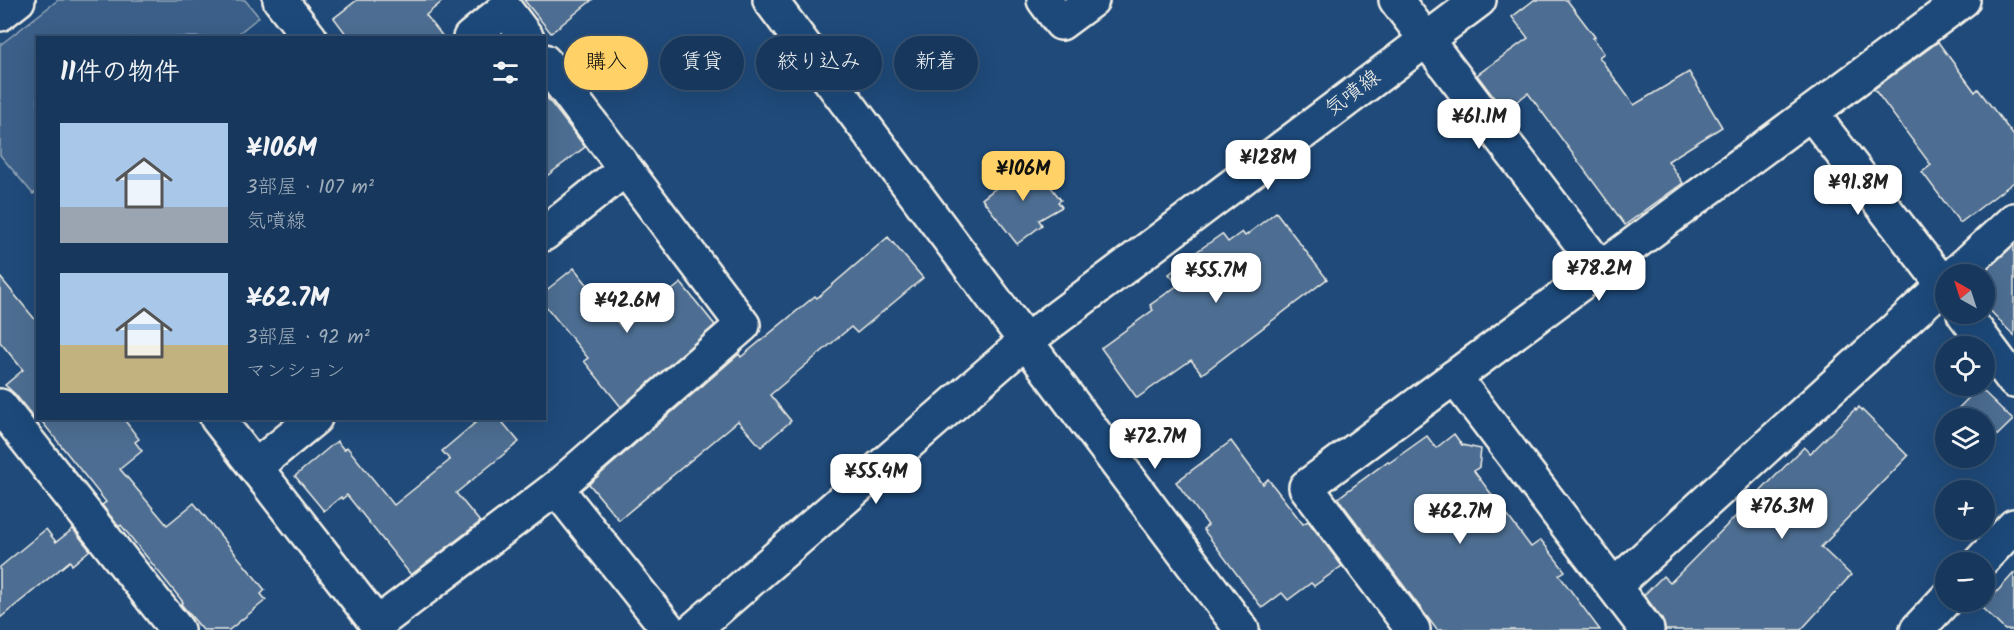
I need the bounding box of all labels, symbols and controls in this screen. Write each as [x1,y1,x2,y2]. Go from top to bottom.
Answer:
chip: 購入 [564,36,648,90]
chip: 賃貸 [660,36,744,90]
chip: 絞り込み [756,36,882,90]
chip: 新着 [894,36,978,90]
text: 11件の物件 [60,52,180,94]
icon: filters [489,56,522,89]
street label: 気噴線 [1318,62,1388,126]
pin: ¥61.1M [1430,99,1528,150]
text: ¥61.1M [1451,102,1507,134]
text: ¥106M [246,128,317,170]
pin: ¥128M [1226,140,1310,191]
text: ¥128M [1240,143,1296,175]
icon: home [108,147,180,219]
pin: ¥106M [981,151,1065,202]
text: ¥106M [996,154,1050,186]
pin: ¥91.8M [1809,165,1907,216]
text: ¥91.8M [1828,168,1888,200]
text: 3部屋 · 107 m² [246,172,374,204]
text: 気噴線 [246,206,306,238]
pin: ¥78.2M [1550,251,1648,302]
pin: ¥55.7M [1167,253,1265,304]
text: ¥78.2M [1566,254,1632,286]
text: ¥55.7M [1185,256,1247,288]
north arrow [1935,264,1995,324]
map controls [1935,264,1995,612]
text: ¥62.7M [246,278,329,320]
pin: ¥42.6M [578,283,676,334]
text: ¥42.6M [594,286,660,318]
icon: home [108,297,180,369]
text: 3部屋 · 92 m² [246,322,370,354]
button: locate [1935,336,1995,396]
text: マンション [246,356,345,388]
button: layers [1935,408,1995,468]
pin: ¥72.7M [1106,419,1204,470]
text: ¥72.7M [1124,422,1186,454]
pin: ¥55.4M [827,454,925,505]
text: ¥55.4M [844,457,908,489]
button: + [1935,480,1995,540]
pin: ¥76.3M [1733,489,1831,540]
text: ¥76.3M [1750,492,1814,524]
pin: ¥62.7M [1411,494,1509,545]
text: ¥62.7M [1428,497,1492,529]
button: − [1935,552,1995,612]

